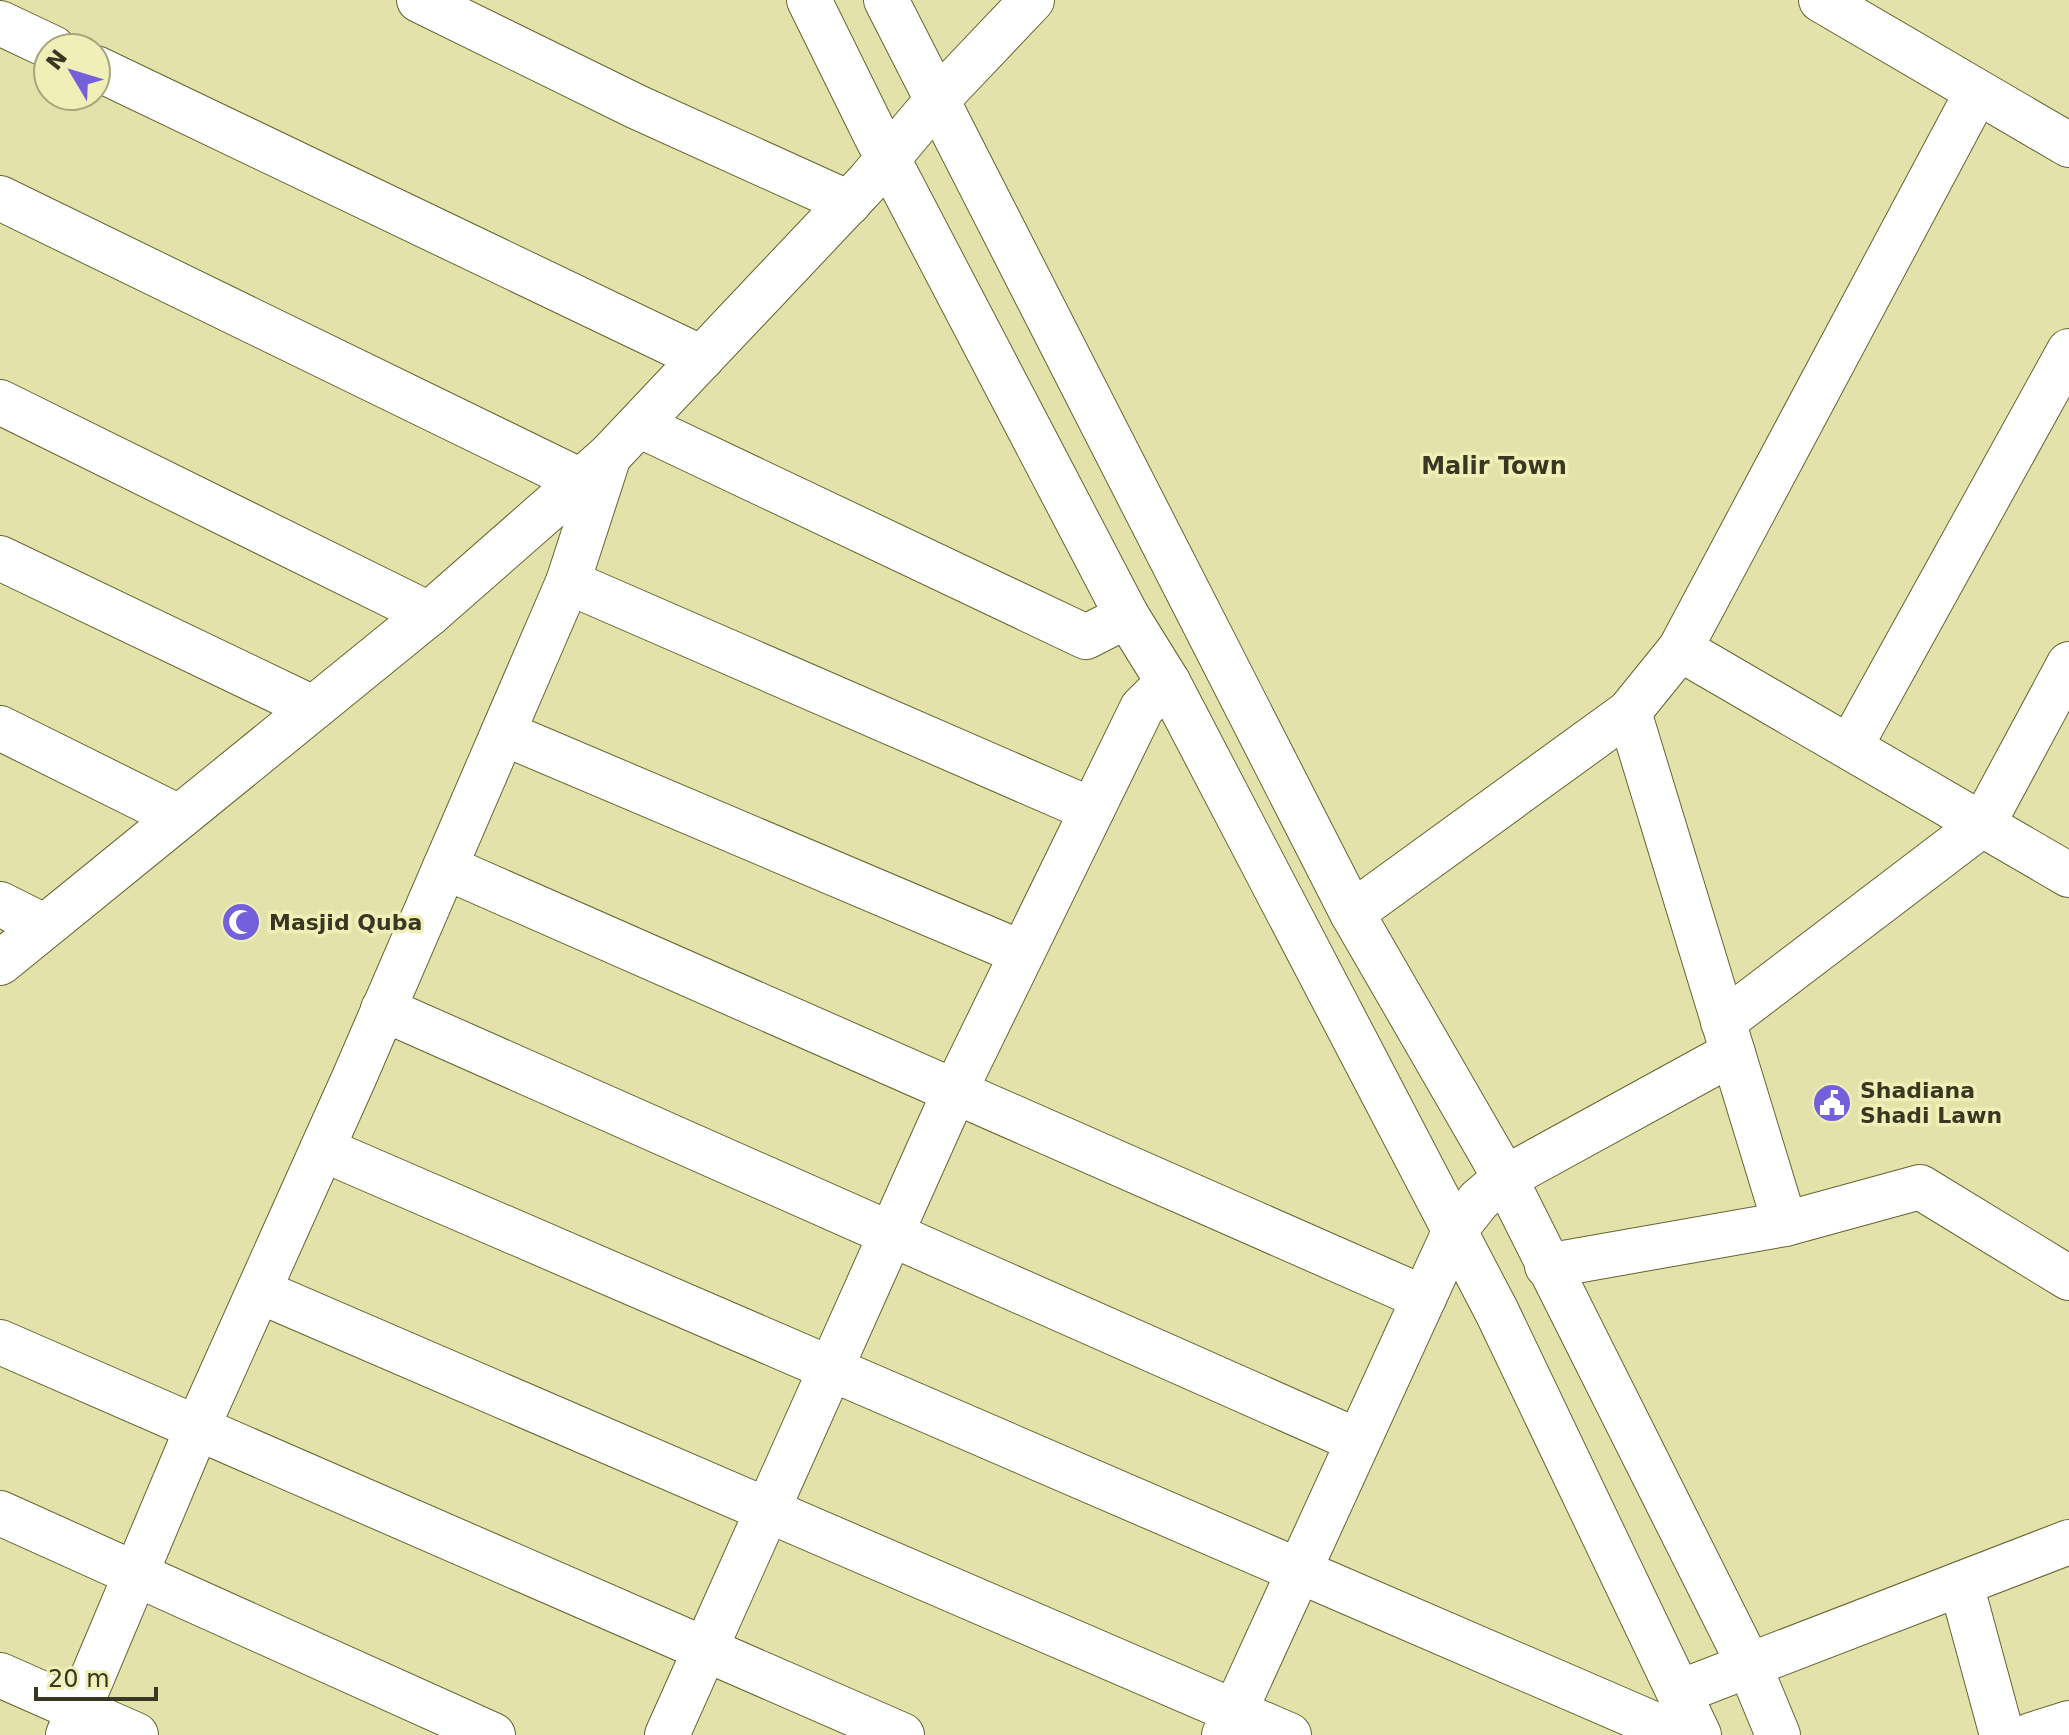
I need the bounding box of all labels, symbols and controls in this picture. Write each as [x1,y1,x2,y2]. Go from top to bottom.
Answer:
north arrow [32,32,112,112]
text: N [41,45,72,75]
district label: Malir Town [1421,452,1567,480]
mosque icon: Masjid Quba [220,901,262,943]
place label: Masjid Quba [269,910,422,935]
place label: Shadiana Shadi Lawn [1860,1078,2002,1128]
public building icon: Shadiana Shadi Lawn [1811,1082,1853,1124]
scale bar [36,1651,156,1701]
text: 20 m [48,1665,110,1693]

